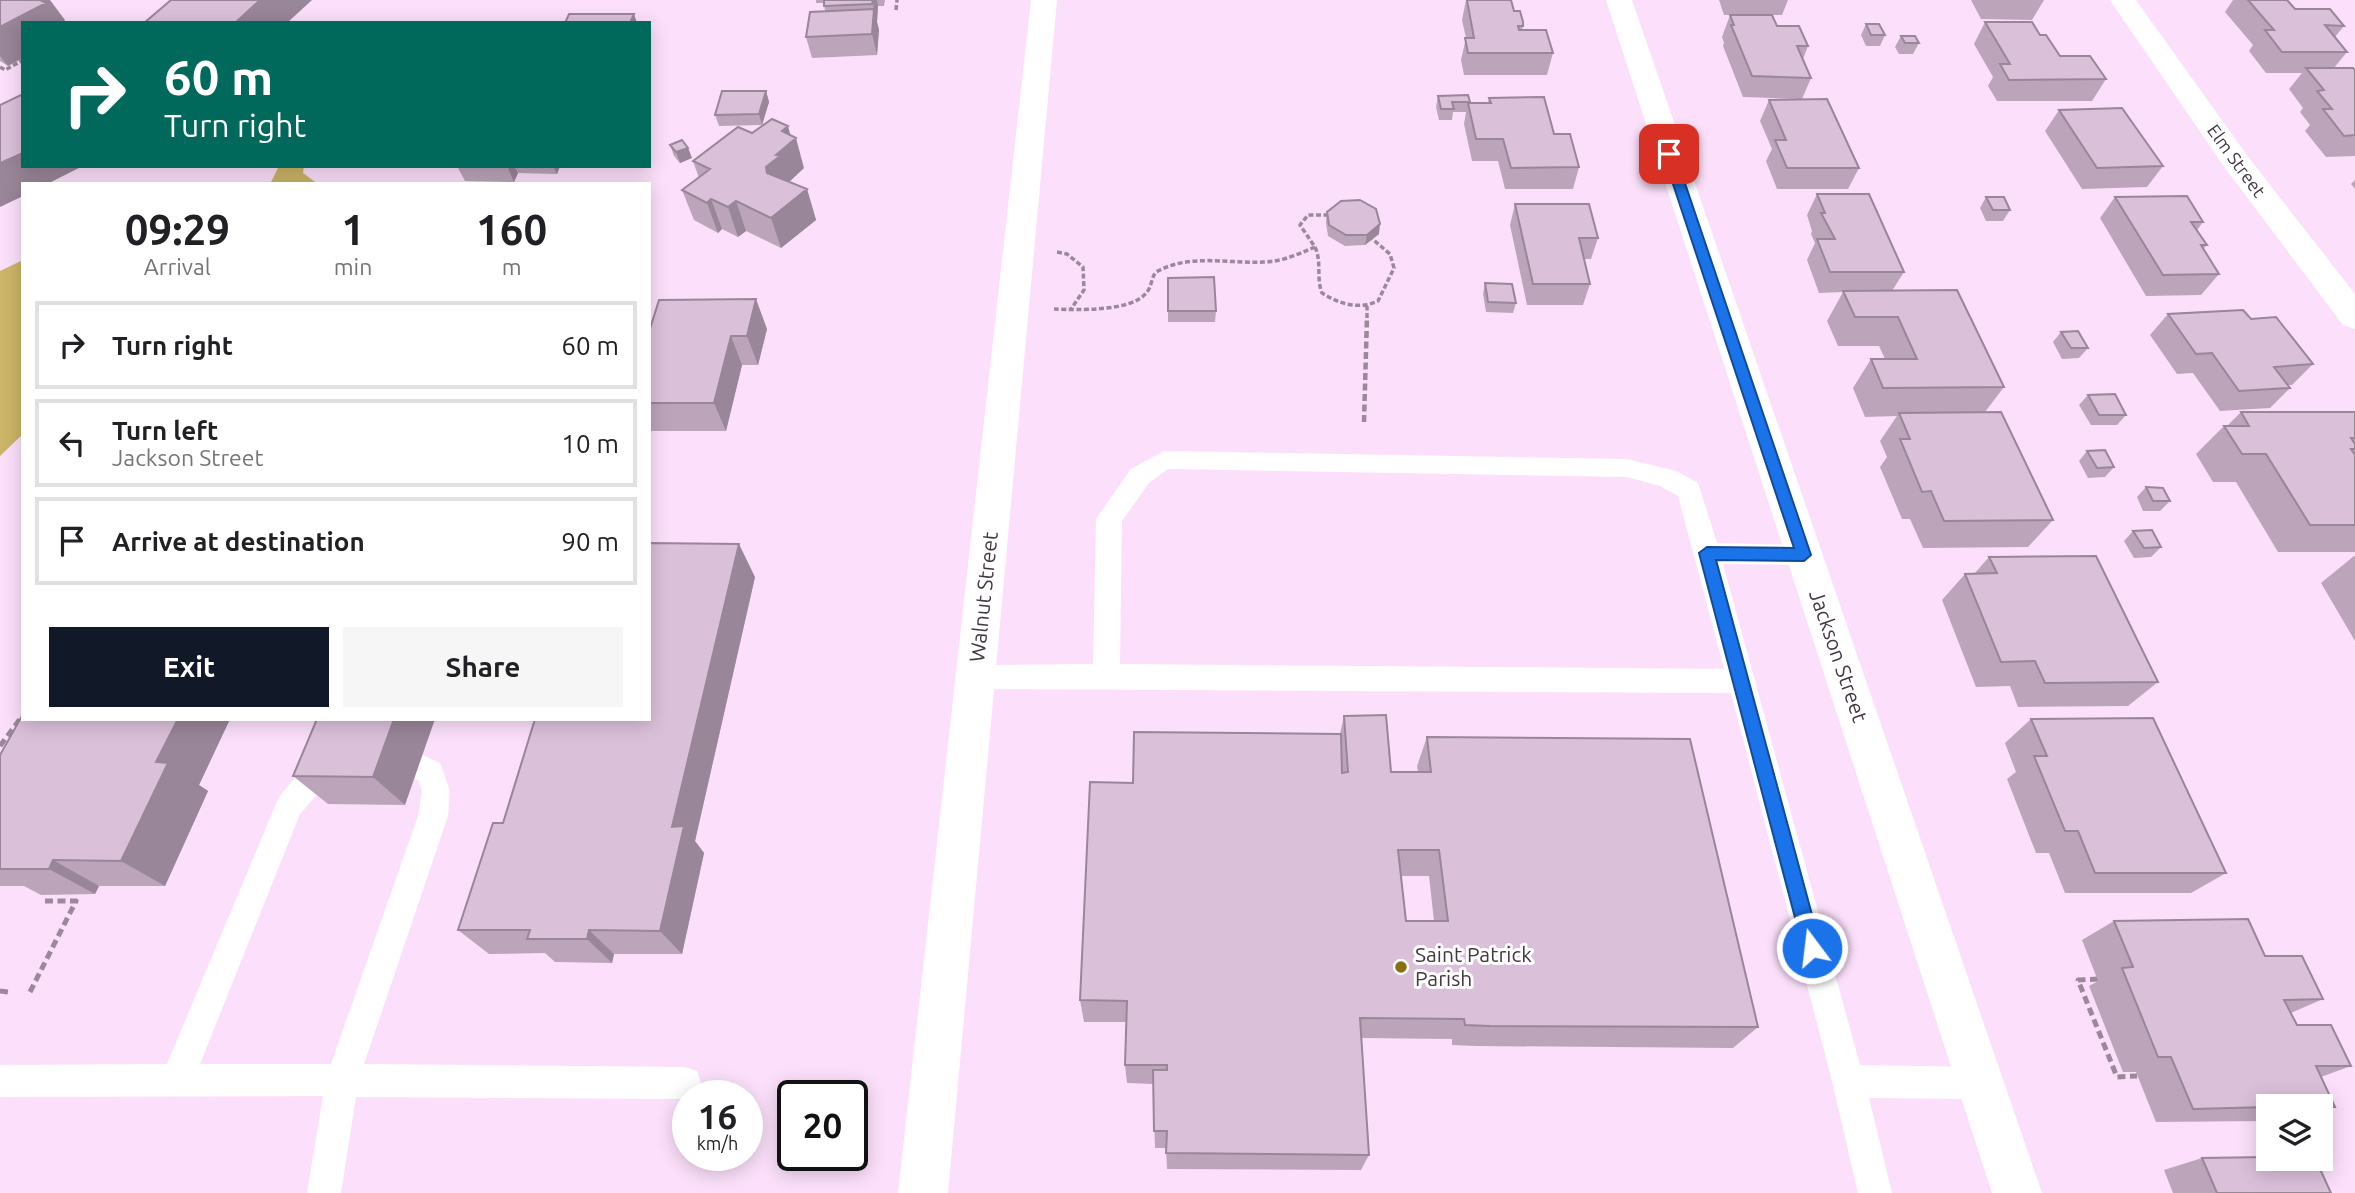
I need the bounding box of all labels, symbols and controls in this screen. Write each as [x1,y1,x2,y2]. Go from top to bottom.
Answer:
icon: right [49,49,140,140]
text: 60 m [164,49,273,104]
text: Turn right [164,107,306,143]
street label: Elm Street [2204,120,2270,201]
pin [1639,124,1699,184]
icon: arrive [1650,135,1688,173]
text: 09:29 [125,206,230,253]
text: 1 [341,206,365,253]
text: 160 [476,206,547,253]
text: Arrival [144,254,211,279]
text: min [334,254,372,279]
text: m [502,254,522,279]
icon: right [53,326,91,364]
text: Turn right [112,331,233,360]
text: 60 m [561,331,619,360]
text: Turn left [112,416,218,445]
icon: left [53,424,91,462]
text: 10 m [561,429,619,458]
text: Jackson Street [112,445,264,470]
icon: arrive [53,522,91,560]
text: Arrive at destination [112,527,365,556]
text: 90 m [561,527,619,556]
street label: Walnut Street [964,531,1002,663]
street label: Jackson Street [1805,586,1873,725]
button: Exit [49,627,329,707]
button: Share [343,627,623,707]
position arrow [1775,911,1849,985]
place label: Saint Patrick Parish [1415,942,1532,990]
marker: Saint Patrick Parish [1393,959,1409,975]
speed limit sign: 20 [777,1080,868,1171]
map controls [2256,1094,2333,1171]
button: layers [2256,1094,2333,1171]
text: 16 [698,1096,737,1136]
text: km/h [697,1133,738,1153]

